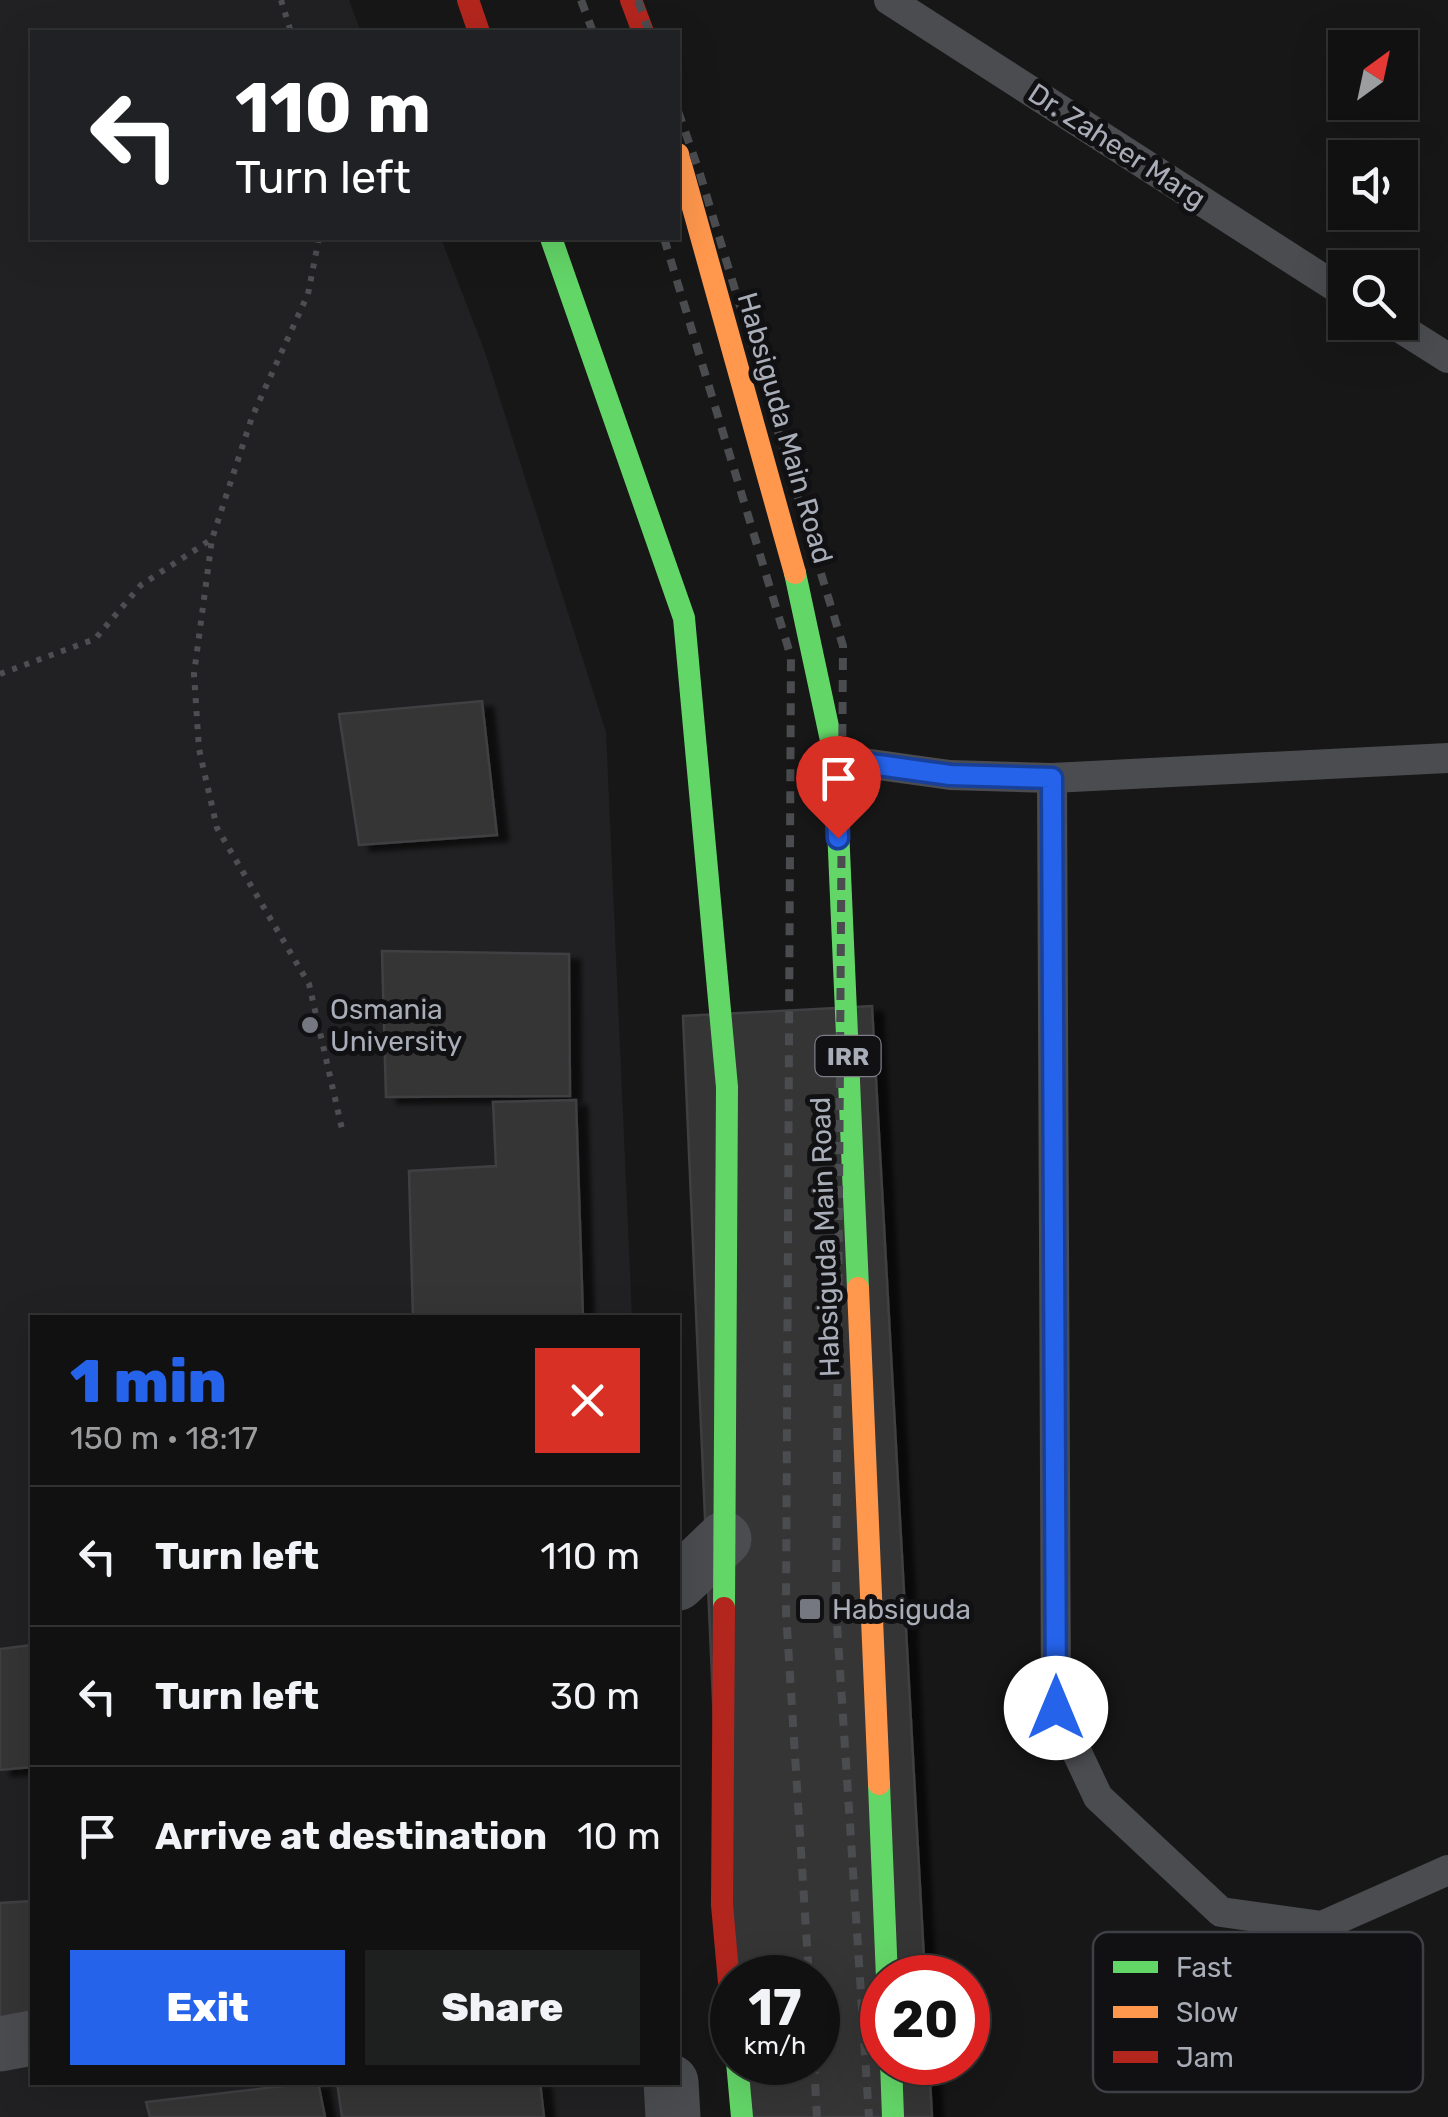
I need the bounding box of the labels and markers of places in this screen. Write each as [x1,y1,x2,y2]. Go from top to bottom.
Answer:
pin [796,736,881,839]
place label: Osmania University [330,993,462,1058]
marker: Osmania University [299,1014,321,1036]
place label: Habsiguda [832,1593,971,1626]
marker: Habsiguda [797,1596,823,1622]

